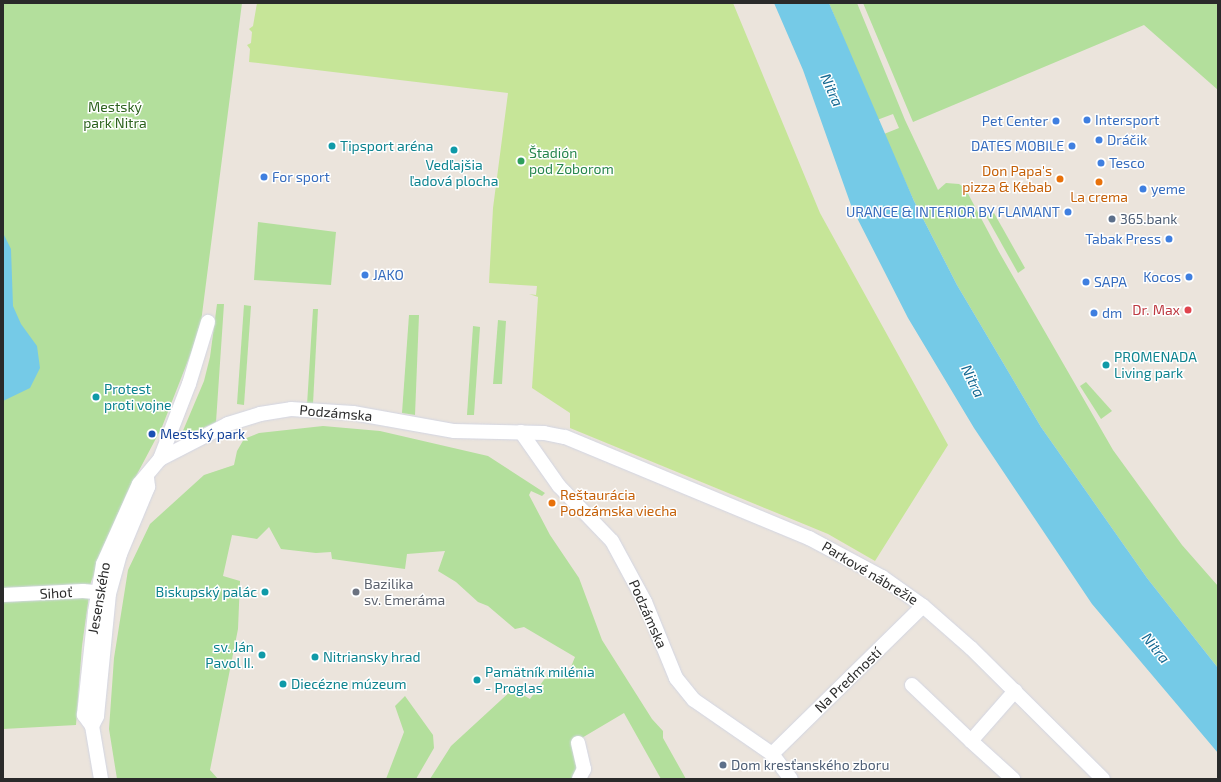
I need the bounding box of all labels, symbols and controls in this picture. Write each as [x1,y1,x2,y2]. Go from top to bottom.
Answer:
water label: Nitra [817,71,847,109]
park label: Mestský park Nitra [83,99,147,132]
place label: Intersport [1095,112,1159,128]
place label: Pet Center [982,113,1048,129]
marker: Intersport [1082,115,1092,125]
marker: Pet Center [1051,116,1061,126]
place label: Dráčik [1107,132,1147,148]
marker: Dráčik [1094,135,1104,145]
place label: Tipsport aréna [340,138,433,154]
place label: DATES MOBILE [971,138,1064,154]
marker: Tipsport aréna [327,141,337,151]
marker: DATES MOBILE [1067,141,1077,151]
marker: Vedľajšia ľadová plocha [449,145,459,155]
place label: Štadión pod Zoborom [529,145,614,178]
place label: Tesco [1109,155,1145,171]
marker: Štadión pod Zoborom [516,156,526,166]
place label: Vedľajšia ľadová plocha [410,157,498,190]
marker: Tesco [1096,158,1106,168]
place label: Don Papa's pizza & Kebab [962,163,1052,196]
place label: For sport [272,169,330,185]
marker: For sport [259,172,269,182]
marker: Don Papa's pizza & Kebab [1055,174,1065,184]
marker: La crema [1094,177,1104,187]
place label: yeme [1151,181,1186,197]
marker: yeme [1138,184,1148,194]
place label: La crema [1070,189,1128,205]
place label: URANCE & INTERIOR BY FLAMANT [846,204,1060,220]
marker: URANCE & INTERIOR BY FLAMANT [1063,207,1073,217]
place label: 365.bank [1120,211,1177,227]
marker: 365.bank [1107,214,1117,224]
place label: Tabak Press [1085,231,1161,247]
marker: Tabak Press [1164,234,1174,244]
place label: JAKO [373,267,404,283]
place label: Kocos [1143,269,1181,285]
marker: JAKO [360,270,370,280]
marker: Kocos [1184,272,1194,282]
place label: SAPA [1094,274,1127,290]
marker: SAPA [1081,277,1091,287]
place label: Dr. Max [1132,302,1180,318]
place label: dm [1102,305,1122,321]
marker: Dr. Max [1183,305,1193,315]
marker: dm [1089,308,1099,318]
place label: PROMENADA Living park [1114,349,1197,382]
marker: PROMENADA Living park [1101,360,1111,370]
water label: Nitra [957,362,989,400]
place label: Protest proti vojne [104,381,172,414]
marker: Protest proti vojne [91,392,101,402]
street label: Podzámska [299,401,373,425]
place label: Mestský park [160,426,246,442]
marker: Mestský park [147,429,157,439]
place label: Reštaurácia Podzámska viecha [560,487,677,520]
marker: Reštaurácia Podzámska viecha [547,498,557,508]
street label: Parkové nábrežie [819,538,921,608]
street label: Jesenského [84,561,114,635]
place label: Bazilika sv. Emeráma [364,576,445,608]
street label: Podzámska [625,577,671,651]
street label: Sihoť [39,584,73,602]
place label: Biskupský palác [155,584,257,600]
marker: Biskupský palác [260,587,270,597]
marker: Bazilika sv. Emeráma [351,587,361,597]
water label: Nitra [1138,629,1174,667]
place label: sv. Ján Pavol II. [205,639,254,672]
street label: Na Predmostí [811,644,885,716]
place label: Nitriansky hrad [323,649,421,665]
marker: sv. Ján Pavol II. [257,650,267,660]
marker: Nitriansky hrad [310,652,320,662]
place label: Pamätník milénia - Proglas [485,664,595,696]
marker: Pamätník milénia - Proglas [472,675,482,685]
place label: Diecézne múzeum [291,676,407,692]
marker: Diecézne múzeum [278,679,288,689]
place label: Dom kresťanského zboru [731,757,889,773]
marker: Dom kresťanského zboru [718,760,728,770]

